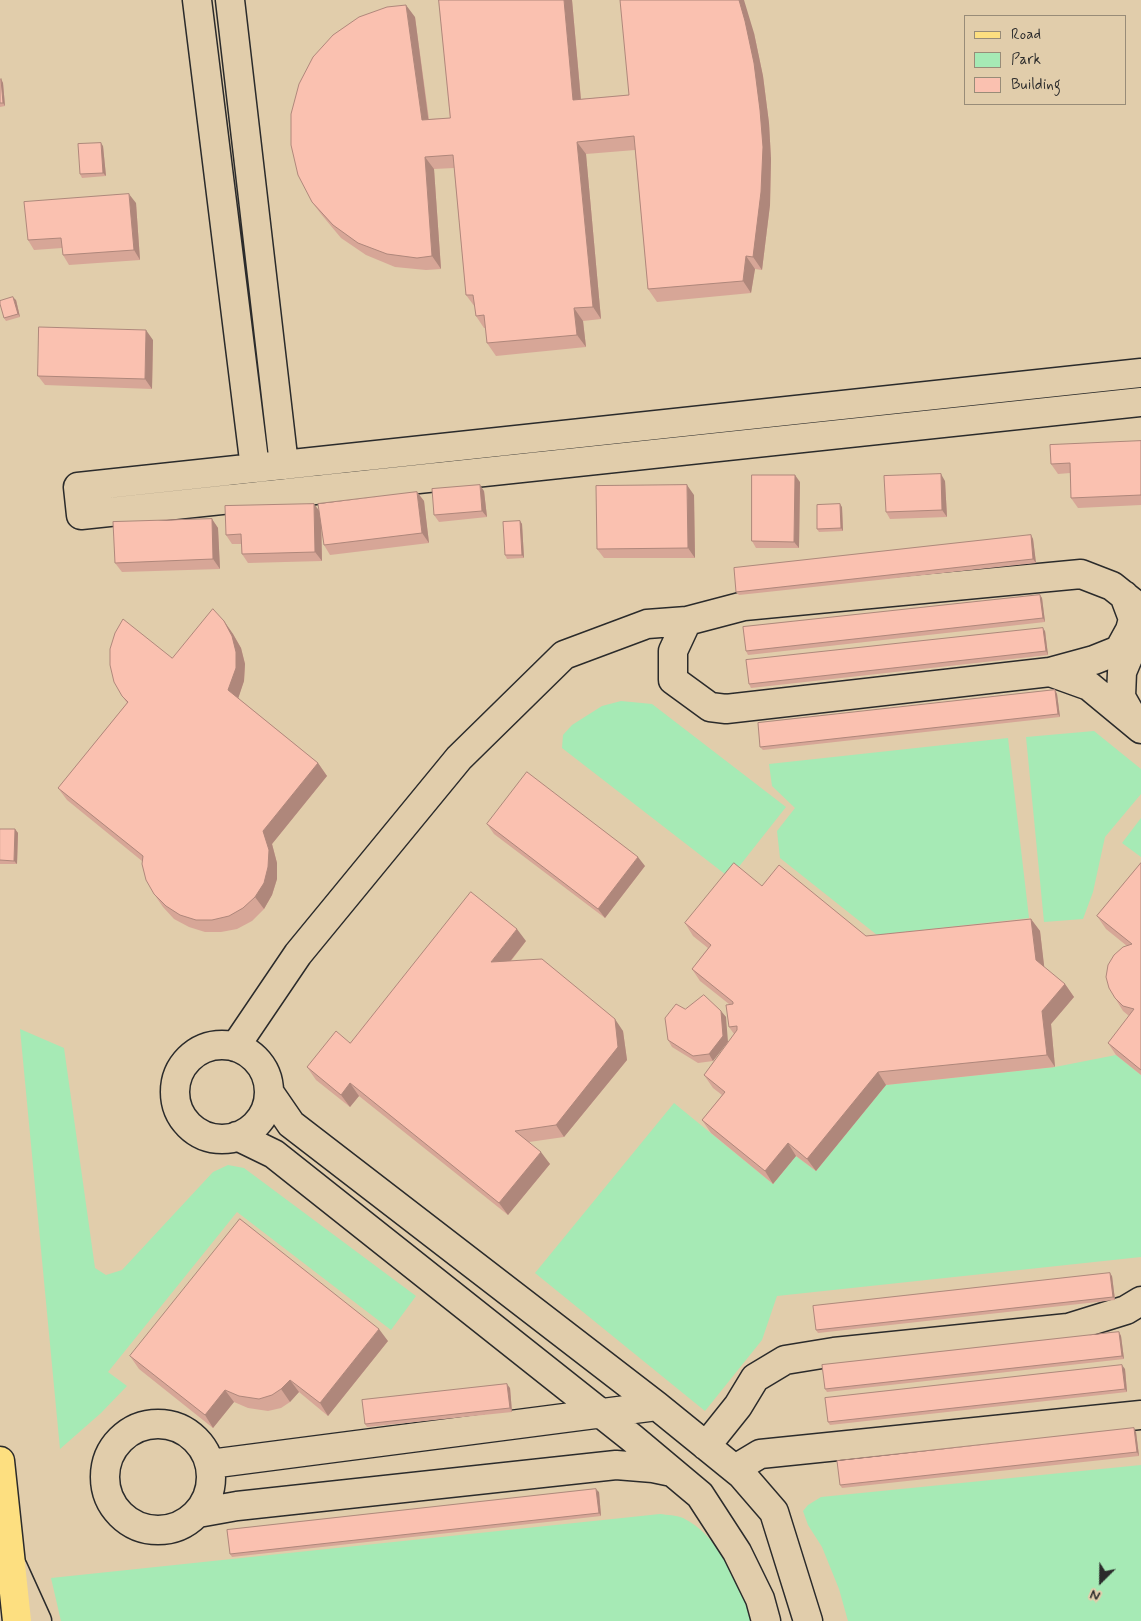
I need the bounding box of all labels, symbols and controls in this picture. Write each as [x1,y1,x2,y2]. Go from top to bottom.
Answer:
legend [964,15,1126,105]
text: Road [1011,25,1041,45]
text: Park [1011,50,1041,70]
text: Building [1011,75,1061,95]
north arrow [1076,1556,1126,1606]
text: N [1087,1585,1103,1605]

